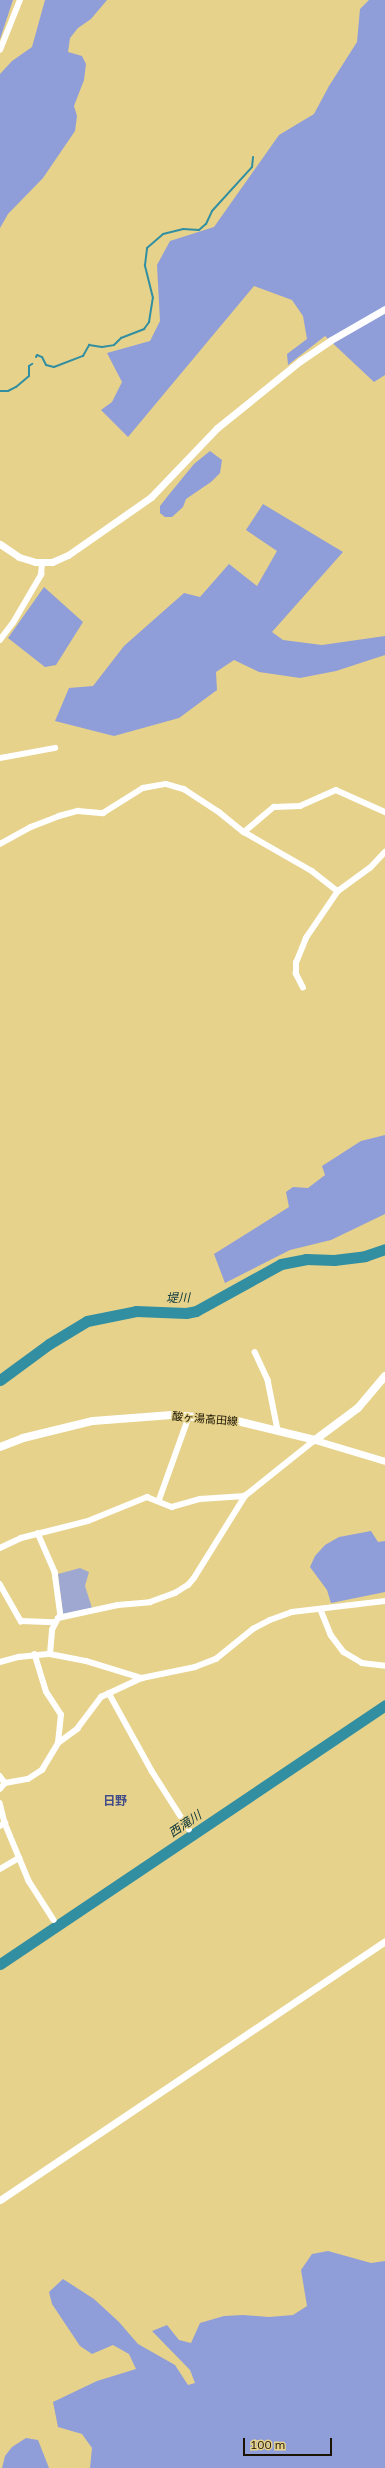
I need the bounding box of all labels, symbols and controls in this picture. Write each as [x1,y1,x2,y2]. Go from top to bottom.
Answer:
water label: 堤川 [166,1291,190,1305]
street label: 酸ヶ湯高田線 [172,1410,238,1428]
district label: 日野 [103,1794,127,1808]
water label: 西滝川 [166,1808,204,1840]
scale bar [245,2430,334,2456]
text: 100 m [250,2437,285,2452]

